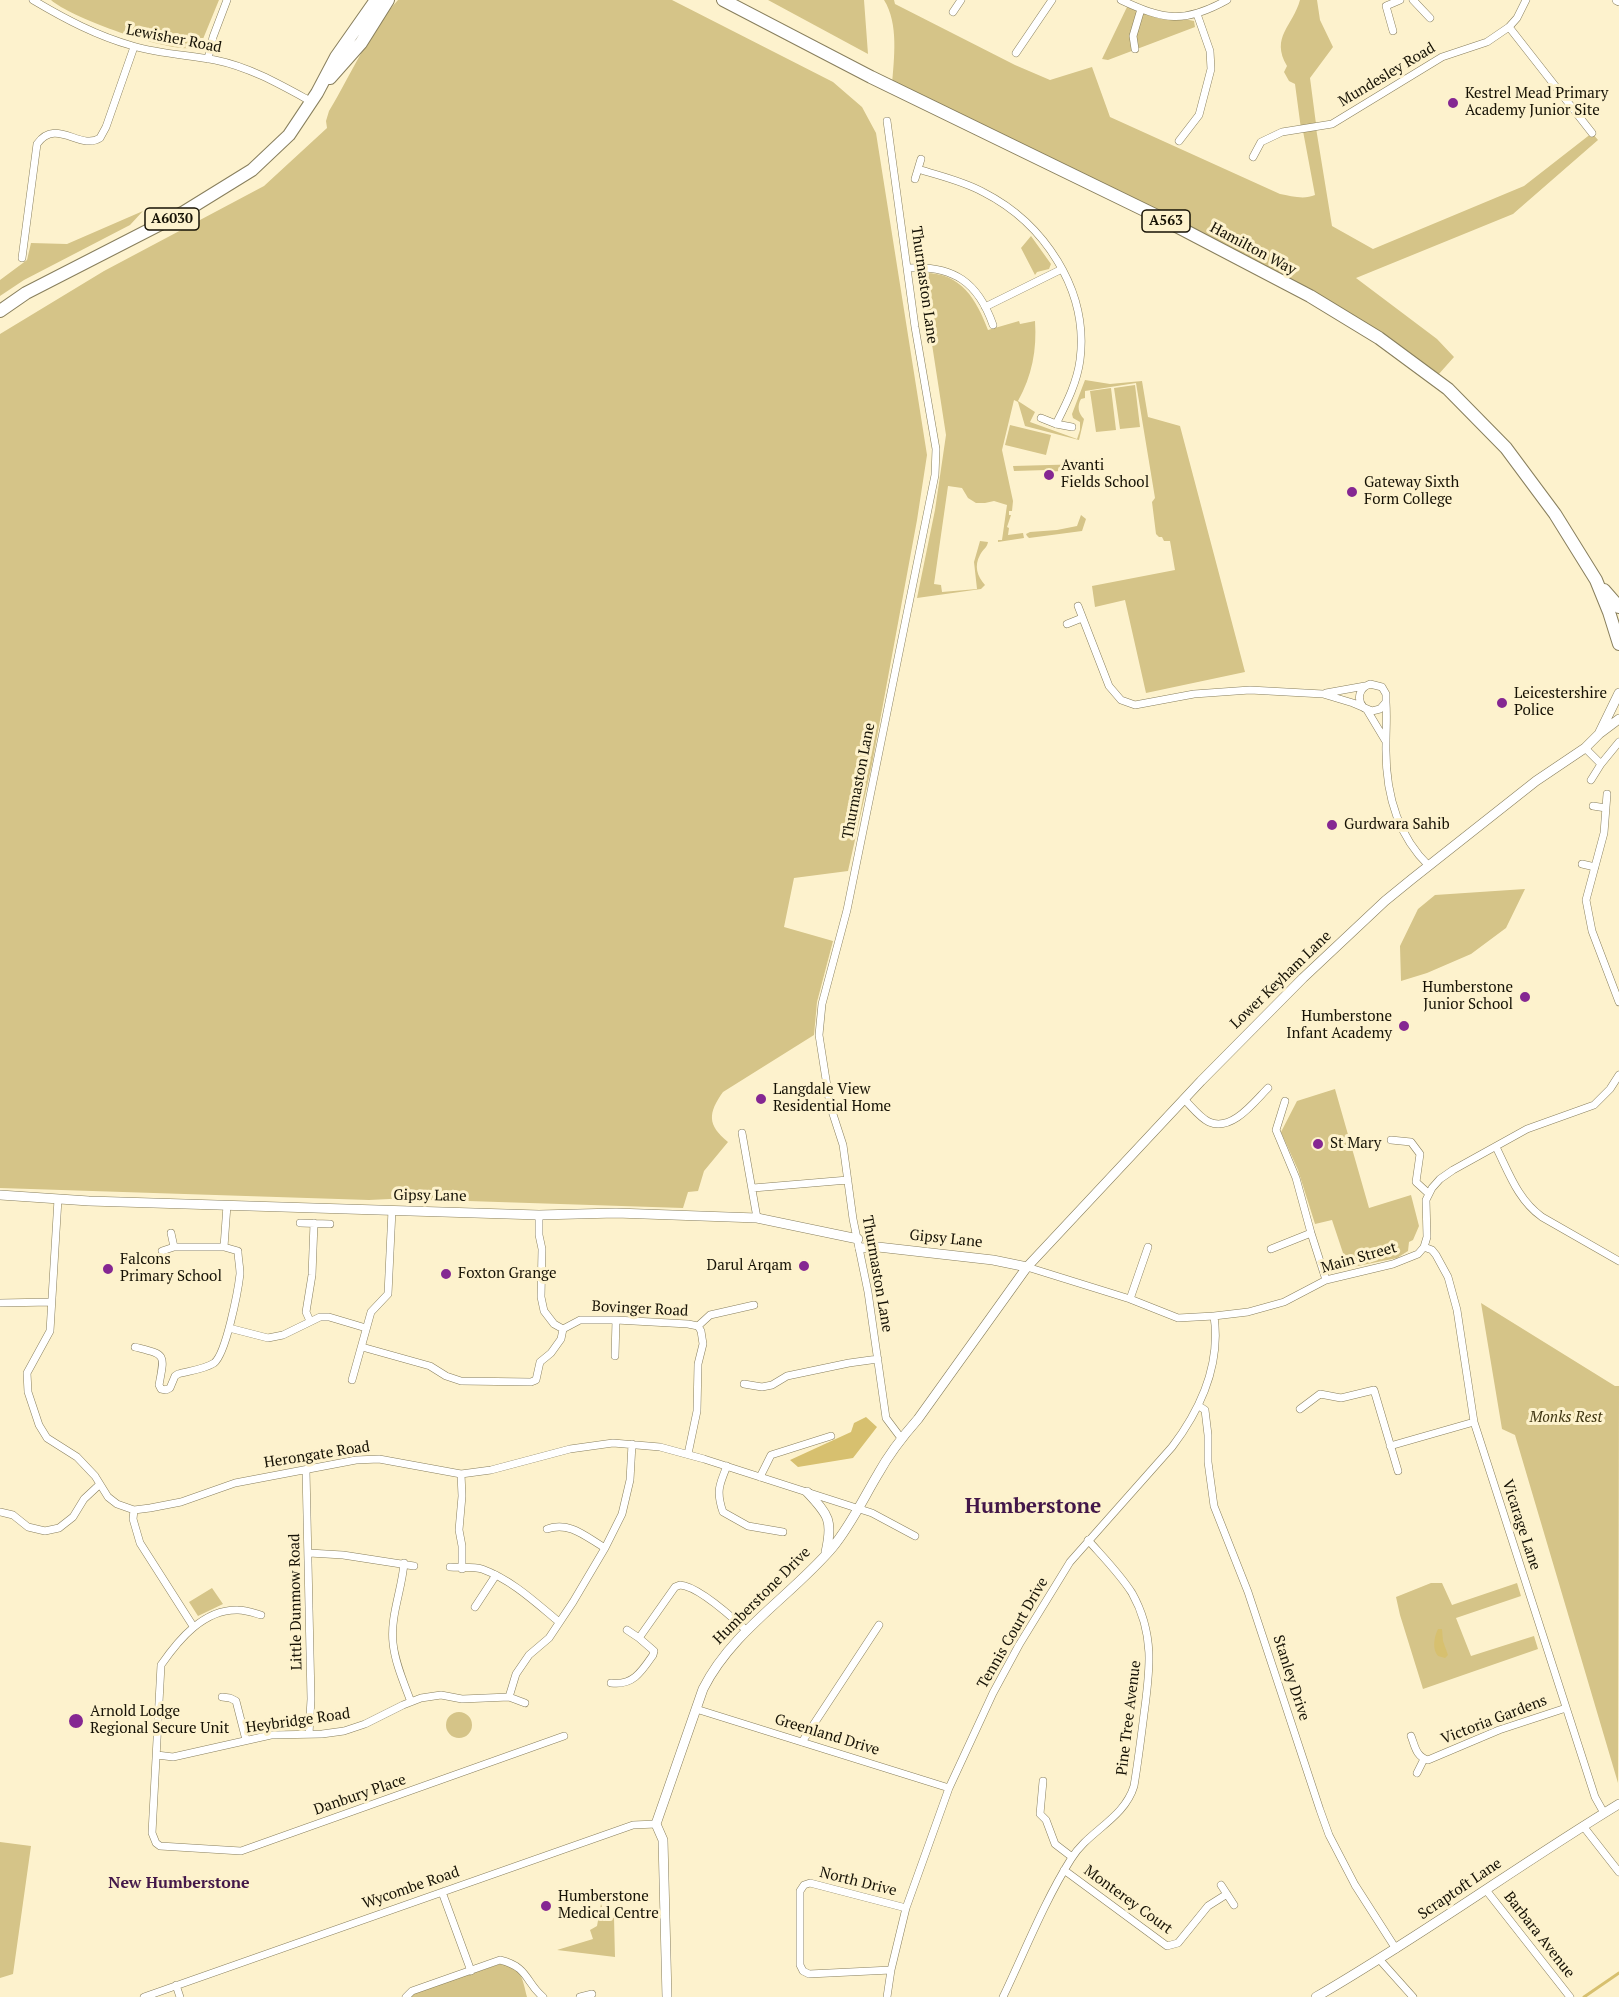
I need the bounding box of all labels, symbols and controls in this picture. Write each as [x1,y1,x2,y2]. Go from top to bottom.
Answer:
street label: Lewisher Road [125,21,223,57]
street label: Mundesley Road [1335,39,1439,111]
place label: Kestrel Mead Primary Academy Junior Site [1465,85,1608,120]
marker: Kestrel Mead Primary Academy Junior Site [1446,96,1460,110]
road number: A6030 [145,208,199,230]
road number: A563 [1142,210,1190,232]
street label: Hamilton Way [1207,219,1299,279]
street label: Thurmaston Lane [907,225,941,345]
place label: Avanti Fields School [1061,457,1149,492]
marker: Avanti Fields School [1042,468,1056,482]
place label: Gateway Sixth Form College [1364,474,1459,509]
marker: Gateway Sixth Form College [1345,485,1359,499]
place label: Leicestershire Police [1514,685,1607,720]
marker: Leicestershire Police [1495,696,1509,710]
street label: Thurmaston Lane [839,721,879,841]
place label: Gurdwara Sahib [1344,816,1450,834]
marker: Gurdwara Sahib [1325,818,1339,832]
street label: Lower Keyham Lane [1227,927,1335,1033]
place label: Humberstone Junior School [1422,979,1513,1014]
marker: Humberstone Junior School [1518,990,1532,1004]
place label: Humberstone Infant Academy [1286,1008,1392,1043]
marker: Humberstone Infant Academy [1397,1019,1411,1033]
place label: Langdale View Residential Home [773,1081,891,1116]
marker: Langdale View Residential Home [754,1092,768,1106]
place label: St Mary [1330,1135,1381,1153]
marker: St Mary [1311,1137,1325,1151]
street label: Gipsy Lane [393,1186,467,1206]
street label: Thurmaston Lane [858,1214,896,1334]
street label: Gipsy Lane [909,1226,983,1252]
street label: Main Street [1319,1239,1399,1277]
place label: Falcons Primary School [120,1251,222,1286]
place label: Darul Arqam [707,1257,792,1275]
marker: Darul Arqam [797,1259,811,1273]
marker: Falcons Primary School [101,1262,115,1276]
place label: Foxton Grange [458,1265,556,1283]
marker: Foxton Grange [439,1267,453,1281]
street label: Bovinger Road [591,1297,689,1321]
park label: Monks Rest [1529,1409,1603,1427]
street label: Herongate Road [263,1438,371,1472]
street label: Vicarage Lane [1498,1478,1544,1572]
district label: Humberstone [965,1494,1101,1520]
street label: Little Dunmow Road [286,1533,306,1671]
street label: Humberstone Drive [710,1544,814,1648]
street label: Tennis Court Drive [974,1574,1052,1692]
street label: Stanley Drive [1269,1633,1313,1723]
street label: Pine Tree Avenue [1113,1659,1145,1777]
street label: Victoria Gardens [1438,1692,1550,1748]
place label: Arnold Lodge Regional Secure Unit [90,1703,229,1738]
street label: Heybridge Road [245,1705,351,1737]
street label: Greenland Drive [772,1710,882,1760]
marker: Arnold Lodge Regional Secure Unit [67,1712,85,1730]
street label: Danbury Place [311,1771,409,1819]
street label: Scraptoft Lane [1415,1854,1505,1924]
street label: Monterey Court [1080,1862,1176,1938]
street label: Wycombe Road [360,1863,462,1913]
street label: North Drive [818,1864,898,1900]
district label: New Humberstone [108,1873,250,1893]
place label: Humberstone Medical Centre [558,1888,659,1923]
street label: Barbara Avenue [1500,1888,1578,1982]
marker: Humberstone Medical Centre [539,1899,553,1913]

